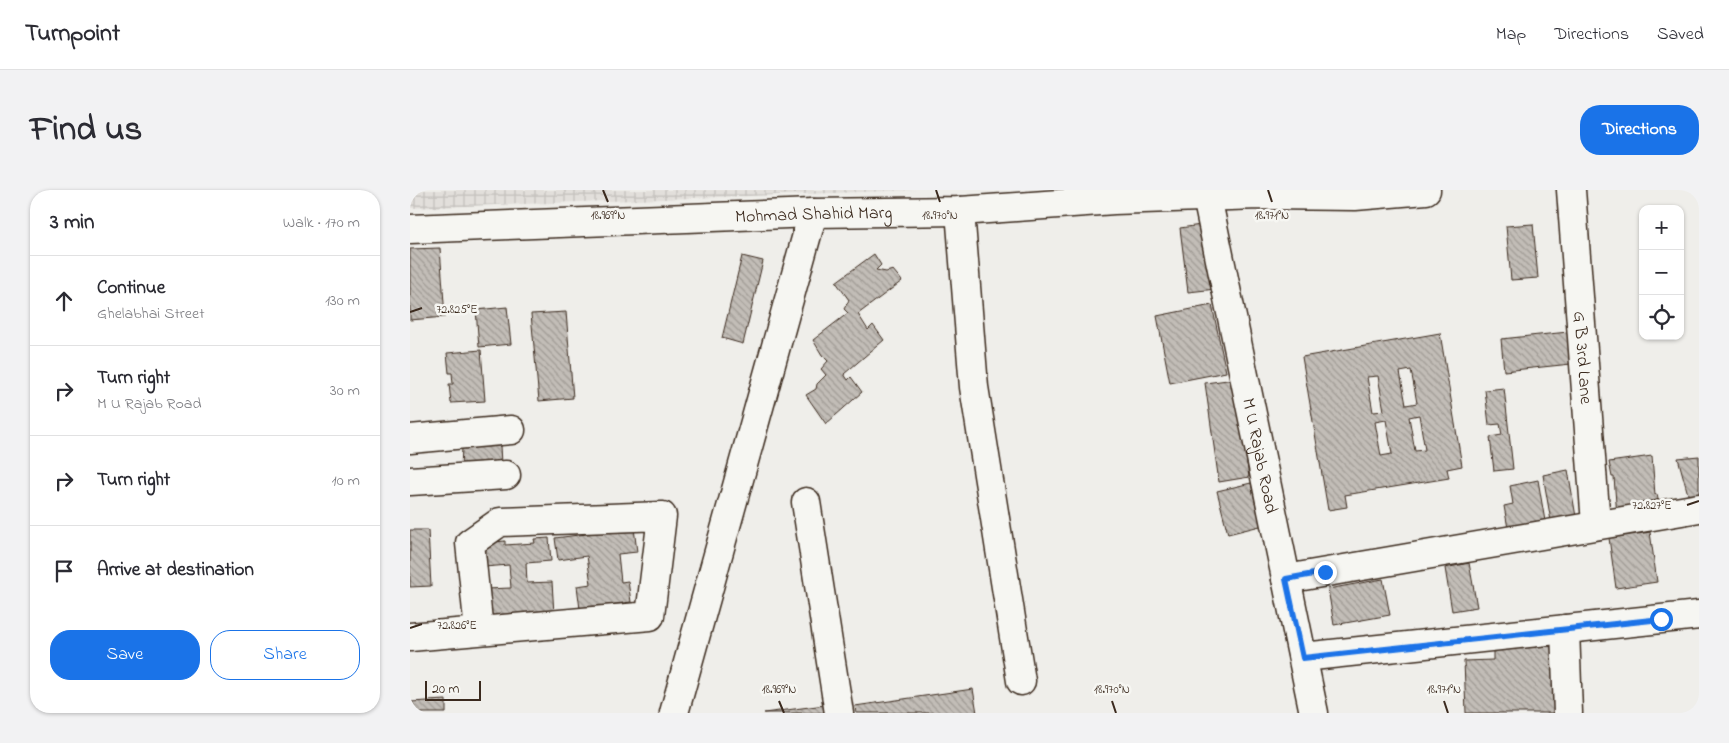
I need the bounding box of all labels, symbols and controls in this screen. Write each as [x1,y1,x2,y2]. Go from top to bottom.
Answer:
text: Turnpoint [25,17,120,52]
text: Map [1496,22,1526,48]
text: Directions [1554,22,1629,48]
text: Saved [1657,22,1704,48]
text: Find us [30,105,142,156]
button: Directions [1580,105,1699,155]
street label: Mohmad Shahid Marg [735,201,893,231]
map controls [1639,205,1684,340]
button: + [1639,205,1684,250]
text: 18.969°N [591,207,625,225]
text: 18.970°N [922,207,958,225]
text: 18.971°N [1255,207,1289,225]
text: 3 min [50,208,94,238]
text: Walk · 170 m [283,211,360,235]
button: − [1639,250,1684,295]
text: Continue [97,275,165,302]
icon: ahead [50,287,78,315]
text: 130 m [325,289,360,313]
button: locate [1639,295,1684,340]
text: 72.825°E [436,301,478,319]
text: Ghelabhai Street [97,302,205,326]
street label: G B 3rd Lane [1565,310,1598,406]
text: Turn right [97,365,170,392]
icon: right [50,377,78,405]
text: 30 m [330,379,360,403]
text: M U Rajab Road [97,392,201,416]
street label: M U Rajab Road [1234,396,1283,516]
icon: right [50,467,78,495]
text: Turn right [97,467,170,494]
text: 10 m [332,469,360,493]
text: 72.827°E [1632,497,1672,515]
icon: arrive [50,557,78,585]
text: Arrive at destination [97,557,254,584]
route end [1314,561,1337,584]
route start [1650,608,1673,631]
text: 72.826°E [437,617,477,635]
button: Save [50,630,200,680]
button: Share [210,630,360,680]
scale bar [425,678,481,701]
text: 20 m [432,679,459,700]
text: 18.969°N [762,681,796,699]
text: 18.970°N [1094,681,1130,699]
text: 18.971°N [1427,681,1461,699]

